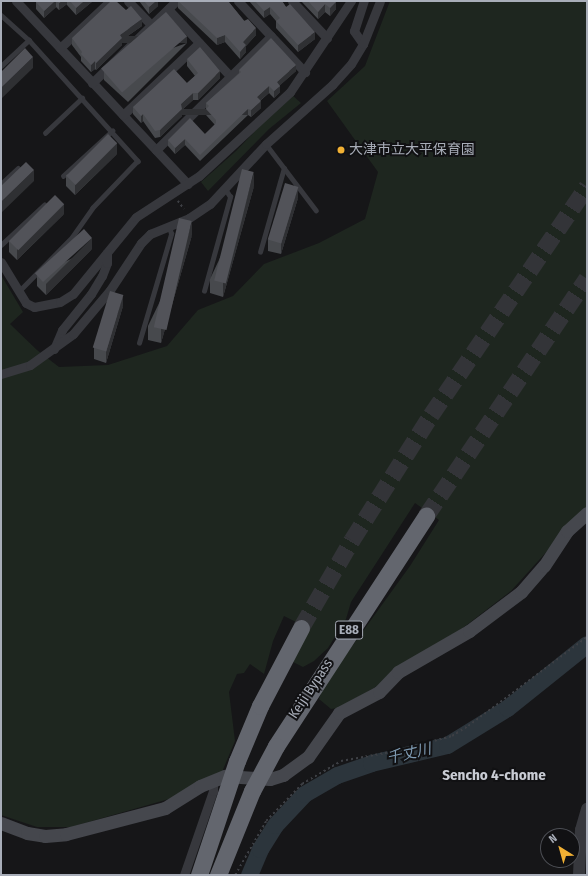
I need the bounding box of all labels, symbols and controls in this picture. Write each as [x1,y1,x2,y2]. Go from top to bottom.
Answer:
place label: 大津市立大平保育園 [349,142,475,158]
marker: 大津市立大平保育園 [336,145,346,155]
road number: E88 [335,619,363,641]
street label: Keiji Bypass [285,656,337,722]
water label: 千丈川 [385,740,433,768]
district label: Sencho 4-chome [442,767,546,785]
north arrow [540,828,580,868]
text: N [547,832,560,846]

